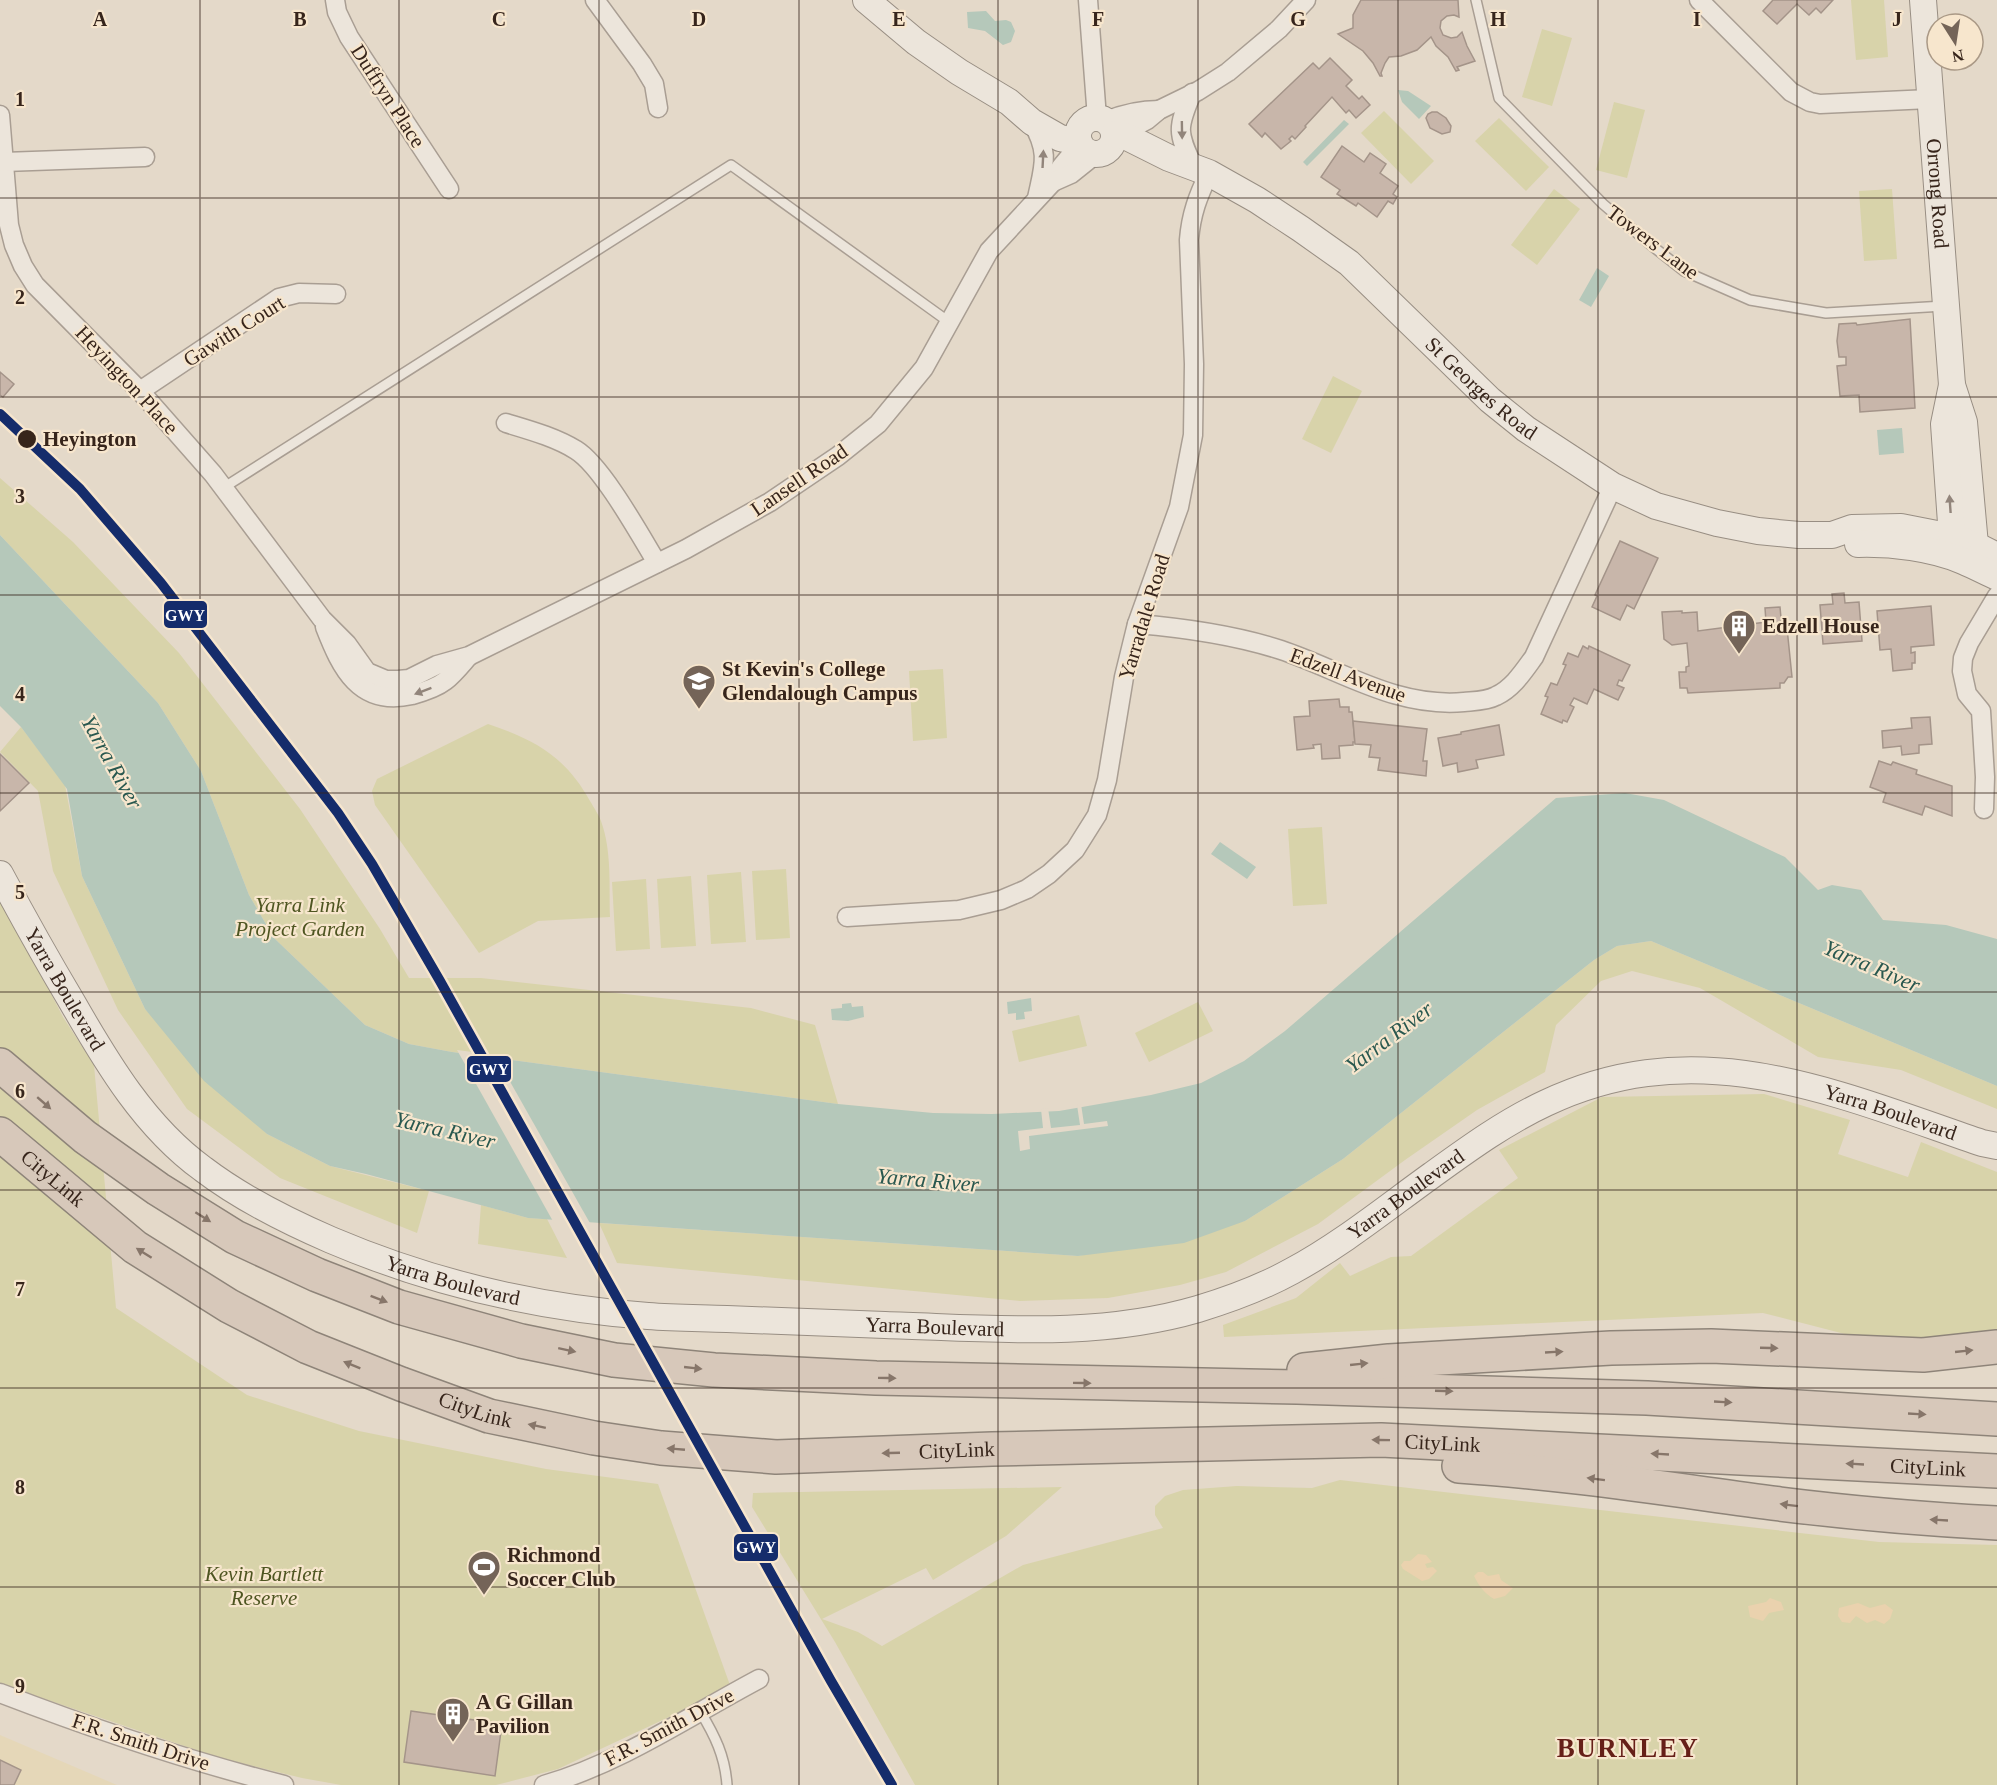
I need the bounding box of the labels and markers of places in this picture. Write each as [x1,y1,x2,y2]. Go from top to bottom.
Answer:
place label: Heyington [43,426,136,452]
marker: Heyington [16,428,38,450]
building icon: Edzell House [1721,608,1757,655]
place label: Edzell House [1762,614,1879,638]
place label: St Kevin's College Glendalough Campus [722,657,917,705]
school or university icon: St Kevin's College Glendalough Campus [681,663,717,710]
place label: Richmond Soccer Club [507,1543,616,1591]
sports icon: Richmond Soccer Club [466,1549,502,1596]
place label: A G Gillan Pavilion [476,1690,573,1738]
building icon: A G Gillan Pavilion [435,1696,471,1743]

